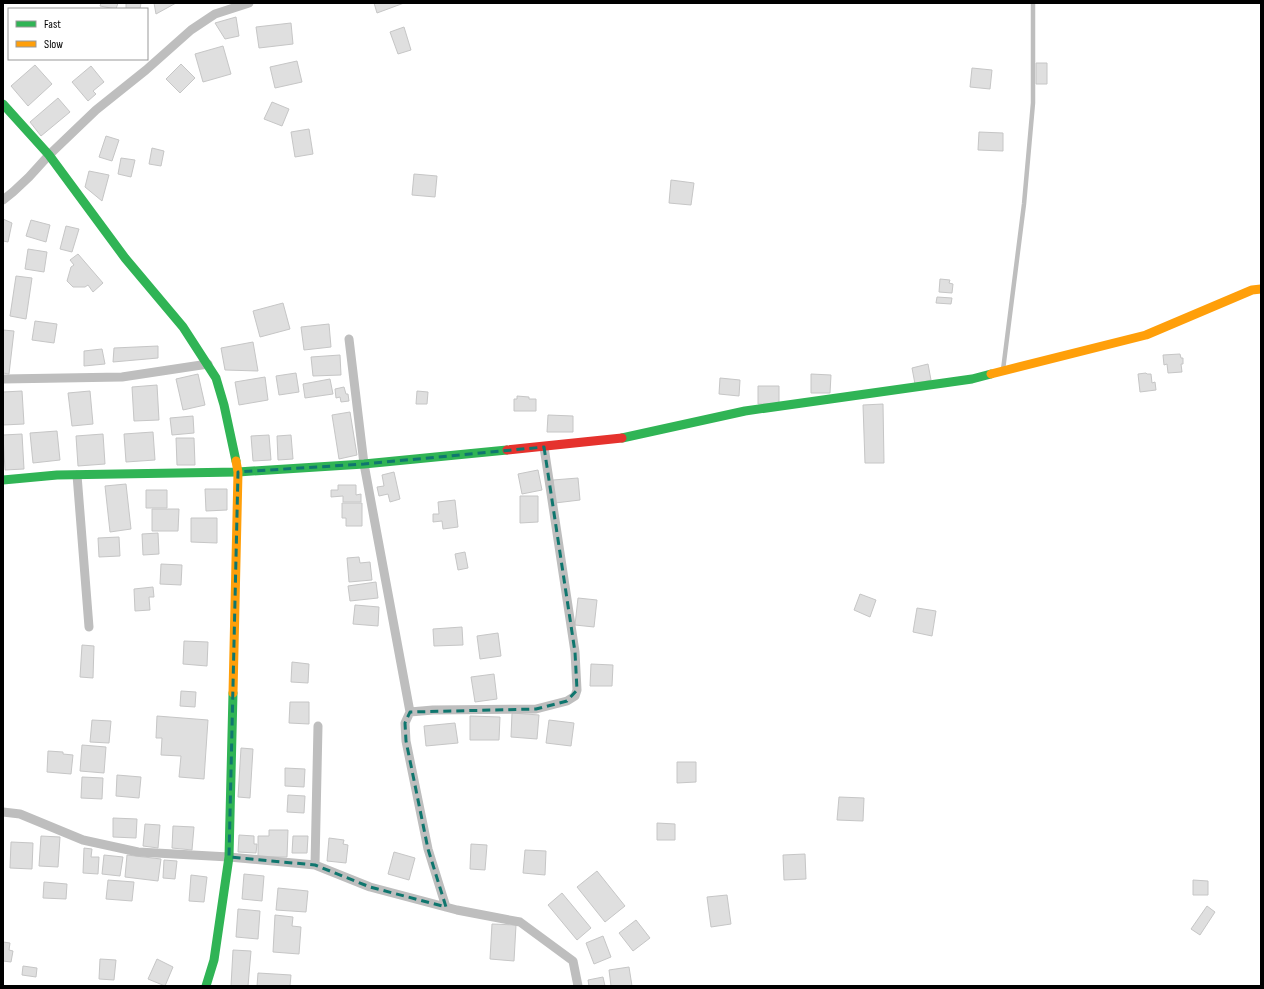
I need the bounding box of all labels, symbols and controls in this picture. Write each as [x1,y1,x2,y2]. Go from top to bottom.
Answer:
legend [8,8,148,60]
text: Fast [44,17,61,32]
text: Slow [44,37,63,52]

